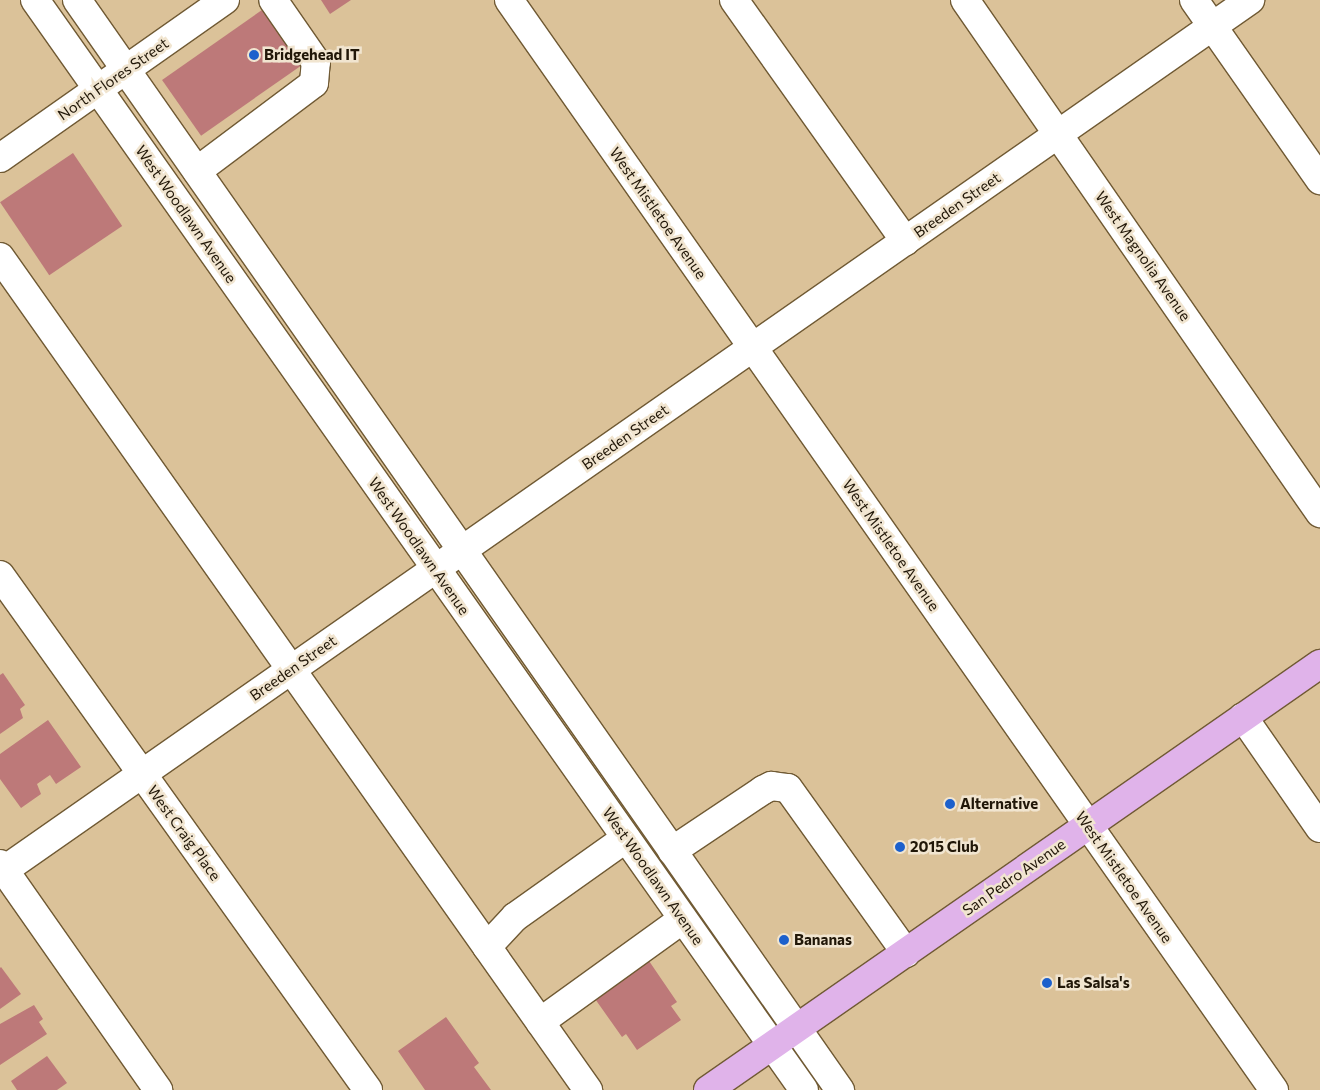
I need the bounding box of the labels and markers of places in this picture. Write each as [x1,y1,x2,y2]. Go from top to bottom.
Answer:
place label: Bridgehead IT [264,46,360,64]
marker: Bridgehead IT [248,49,260,61]
place label: Alternative [960,795,1038,813]
marker: Alternative [944,798,956,810]
place label: 2015 Club [910,838,979,856]
marker: 2015 Club [894,841,906,853]
place label: Bananas [794,931,852,949]
marker: Bananas [778,934,790,946]
place label: Las Salsa's [1057,974,1130,992]
marker: Las Salsa's [1041,977,1053,989]

